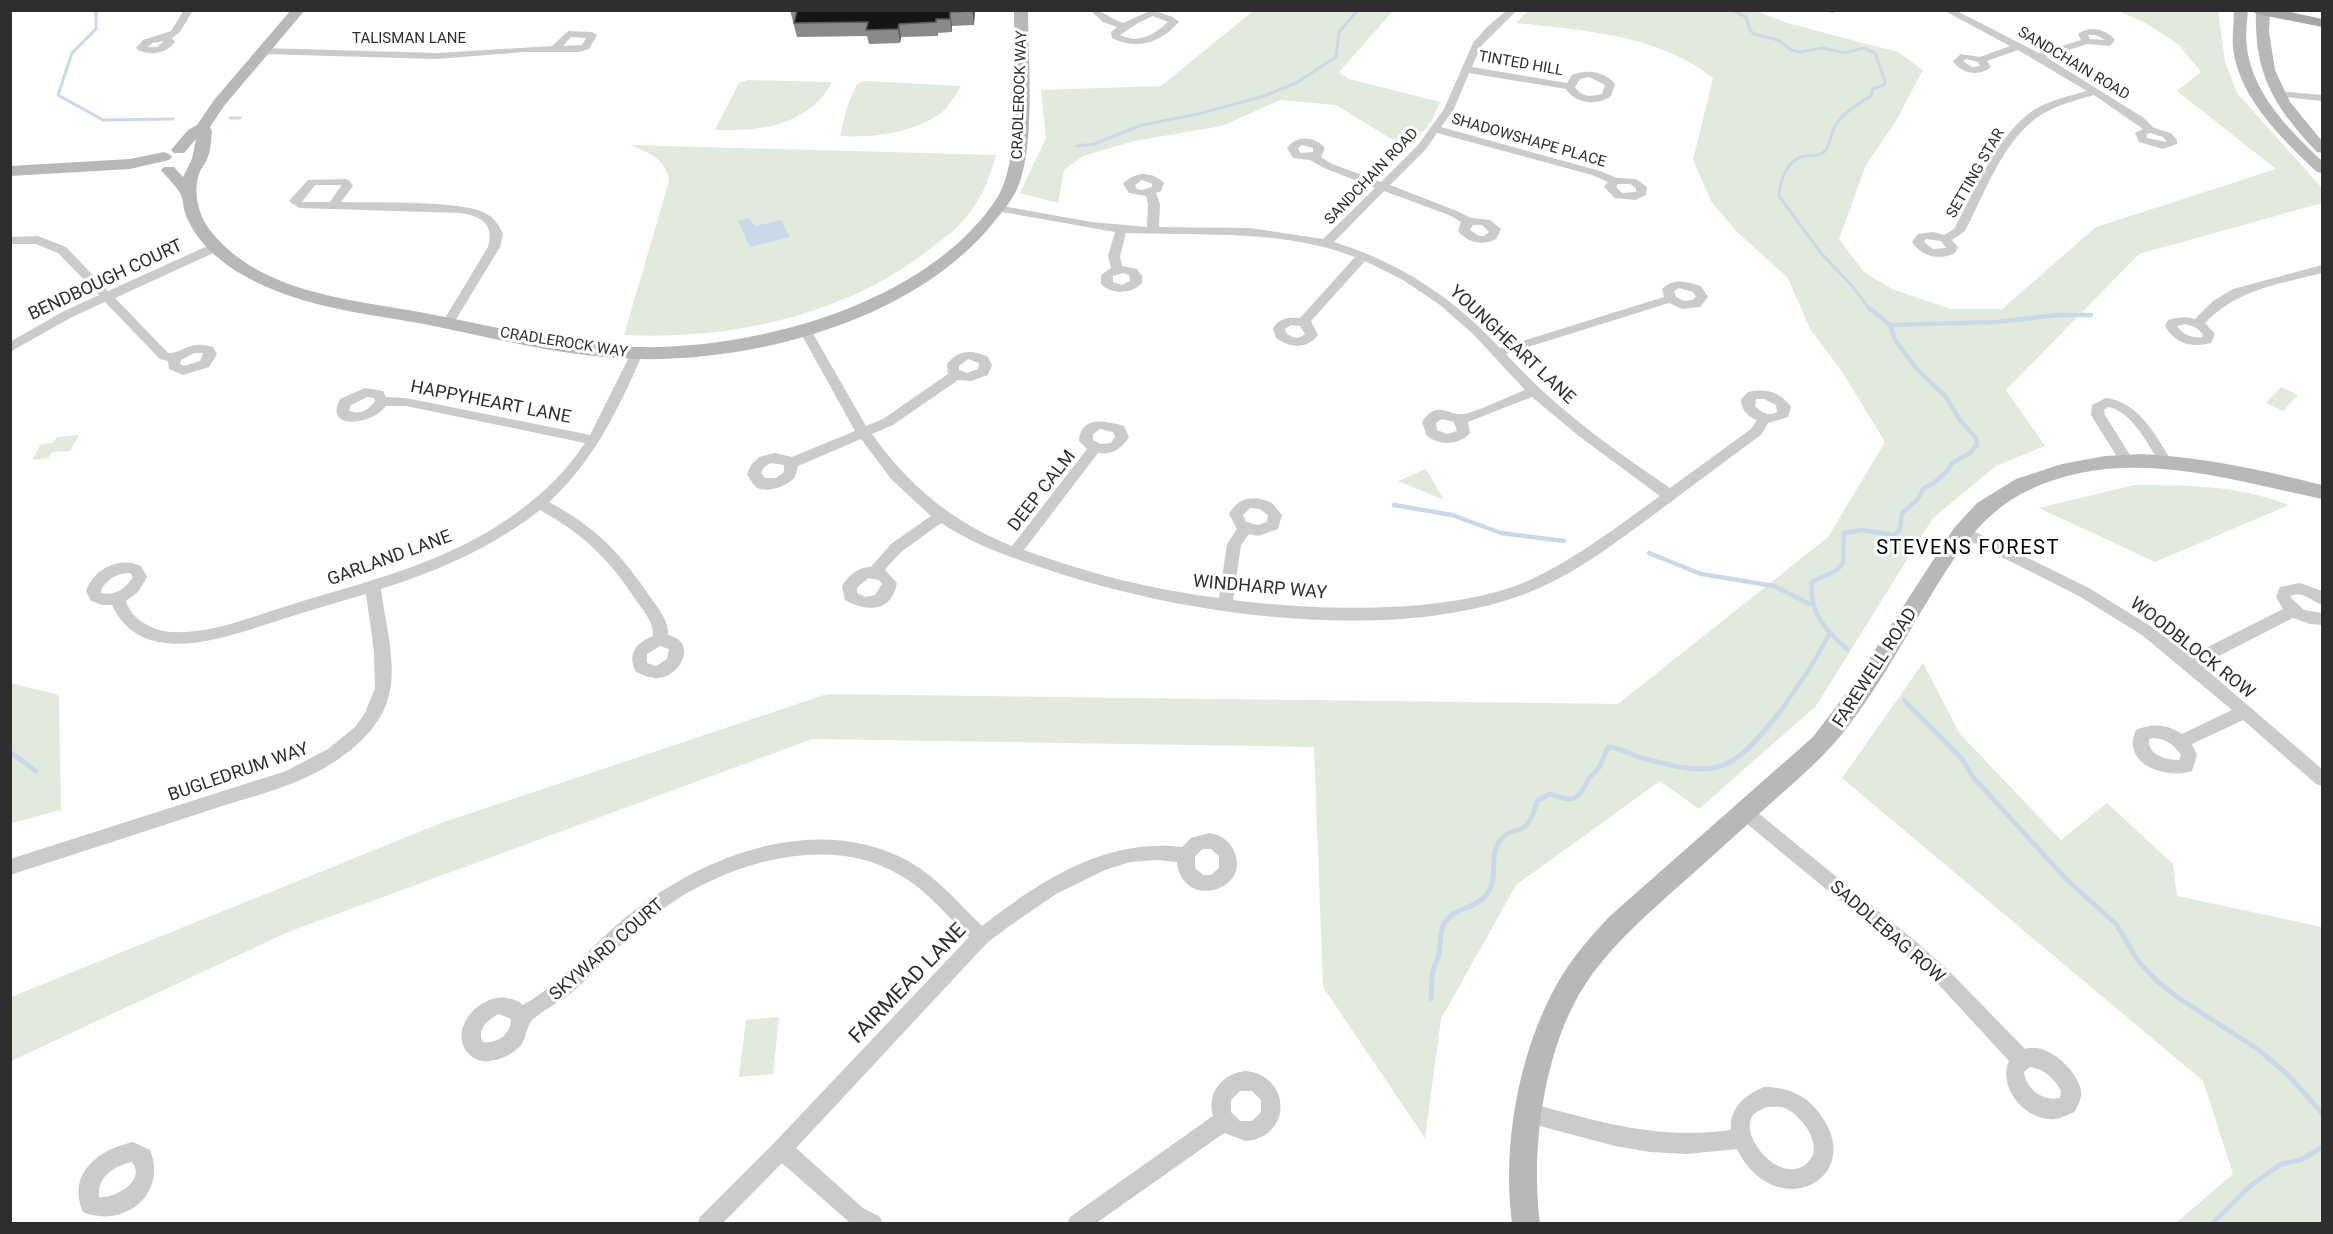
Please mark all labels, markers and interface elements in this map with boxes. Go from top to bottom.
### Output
street label: SANDCHAIN ROAD [2015,23,2133,103]
street label: TALISMAN LANE [352,29,466,47]
street label: CRADLEROCK WAY [1008,30,1030,160]
street label: TINTED HILL [1477,47,1565,79]
street label: SHADOWSHAPE PLACE [1450,109,1609,171]
street label: SANDCHAIN ROAD [1320,124,1422,228]
street label: SETTING STAR [1942,125,2008,221]
street label: BENDBOUGH COURT [25,234,186,324]
street label: YOUNGHEART LANE [1446,280,1580,408]
street label: CRADLEROCK WAY [499,323,629,361]
street label: HAPPYHEART LANE [409,375,573,427]
street label: DEEP CALM [1003,445,1079,535]
street label: GARLAND LANE [324,525,454,589]
district label: STEVENS FOREST [1876,535,2060,559]
street label: WINDHARP WAY [1192,570,1328,602]
street label: WOODBLOCK ROW [2127,592,2259,702]
street label: FAREWELL ROAD [1827,603,1921,731]
street label: BUGLEDRUM WAY [165,737,311,805]
street label: SADDLEBAG ROW [1826,876,1950,987]
street label: SKYWARD COURT [545,893,668,1004]
street label: FAIRMEAD LANE [844,918,970,1048]

